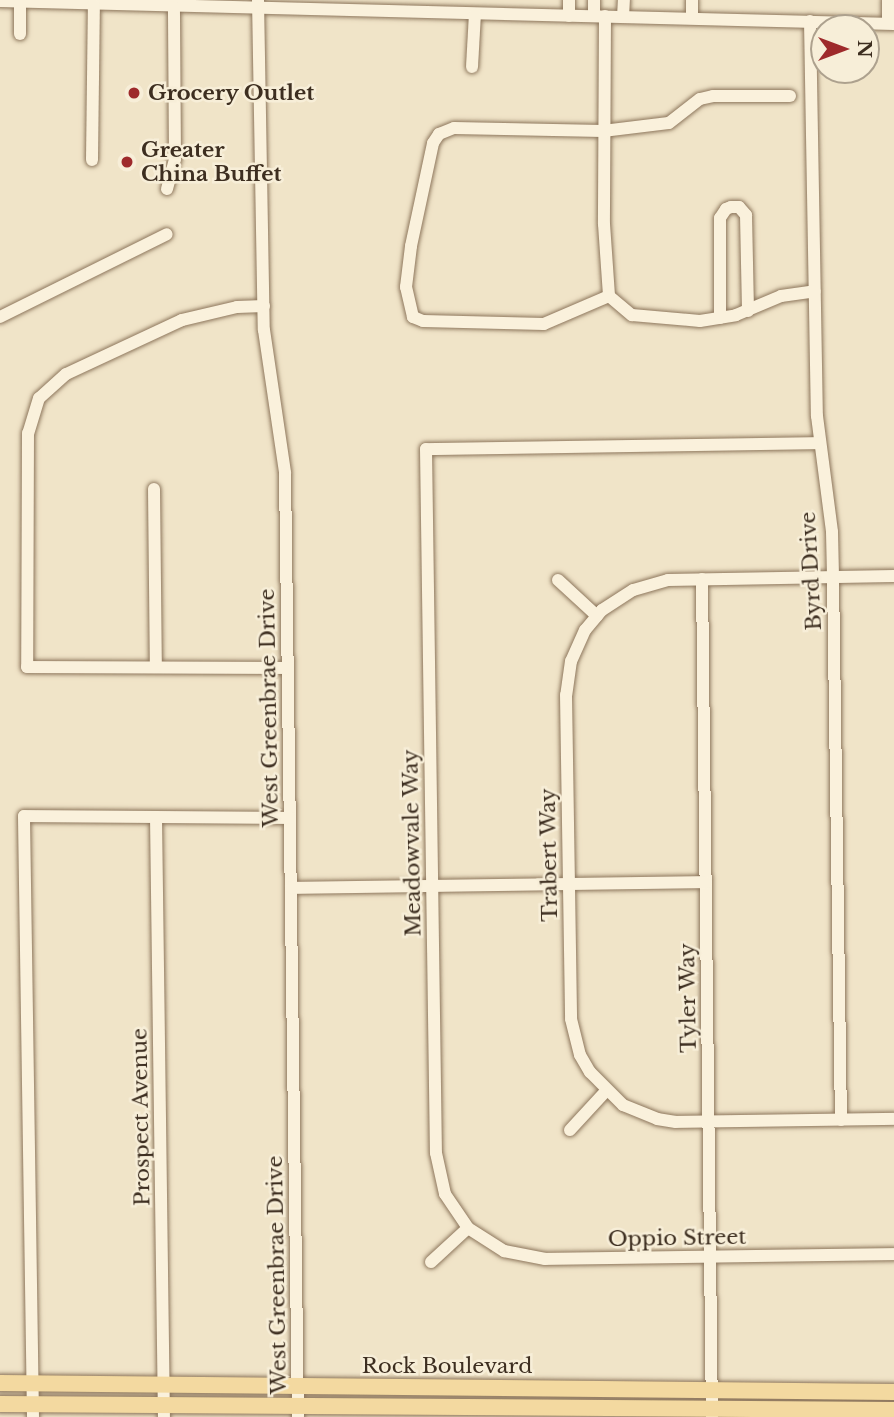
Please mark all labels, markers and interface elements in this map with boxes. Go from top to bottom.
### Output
north arrow [810,14,880,84]
text: N [853,40,876,58]
place label: Grocery Outlet [148,80,315,106]
marker: Grocery Outlet [126,85,142,101]
place label: Greater China Buffet [141,137,281,187]
marker: Greater China Buffet [119,154,135,170]
street label: Byrd Drive [795,511,827,631]
street label: West Greenbrae Drive [254,588,284,828]
street label: Meadowvale Way [398,749,426,937]
street label: Trabert Way [535,788,563,922]
street label: Tyler Way [674,942,702,1054]
street label: Prospect Avenue [127,1027,155,1207]
street label: West Greenbrae Drive [262,1155,292,1395]
street label: Oppio Street [608,1224,746,1252]
street label: Rock Boulevard [361,1353,533,1379]

